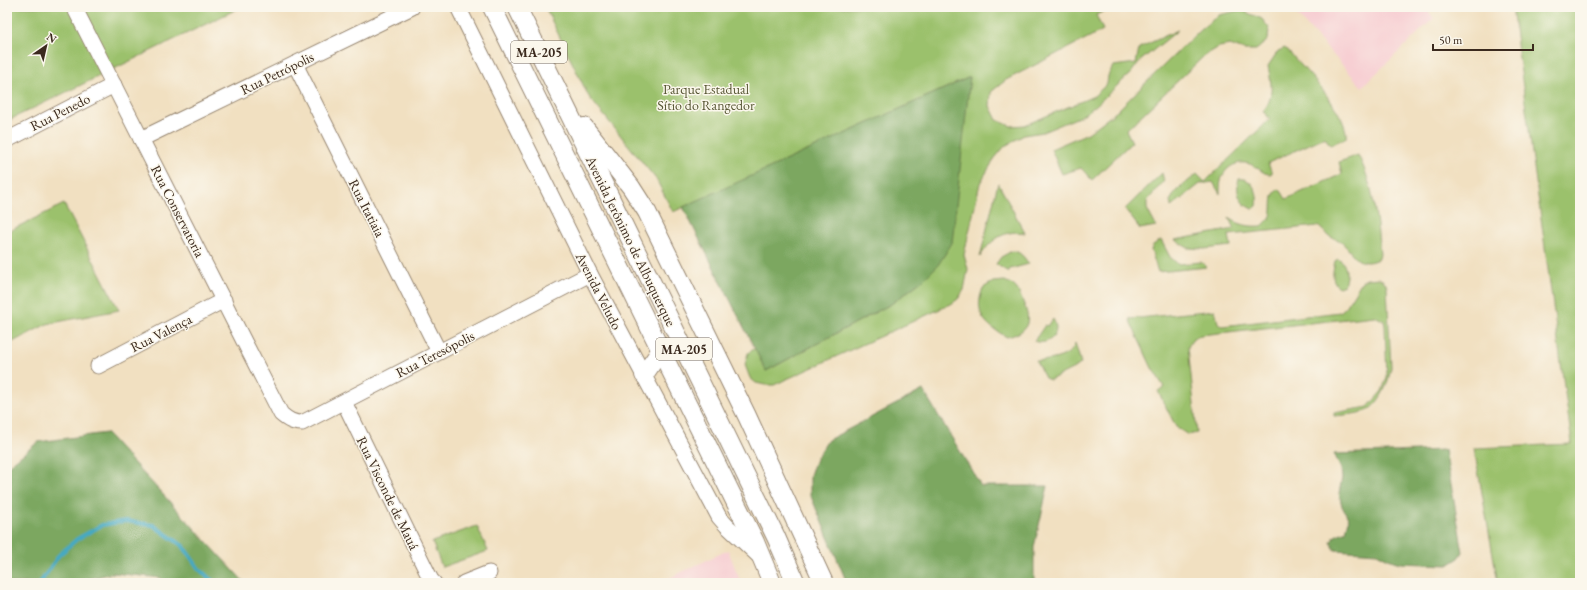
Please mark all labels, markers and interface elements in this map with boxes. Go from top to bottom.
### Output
north arrow [26,26,66,66]
scale bar [1433,26,1533,52]
text: N [44,29,59,46]
text: 50 m [1439,32,1463,48]
road number: MA-205 [511,41,567,63]
street label: Rua Petrópolis [237,47,317,99]
park label: Parque Estadual Sítio do Rangedor [657,80,755,114]
street label: Rua Penedo [27,89,93,135]
street label: Avenida Jerônimo de Albuquerque [581,152,680,330]
street label: Rua Conservatoria [147,162,209,261]
street label: Rua Itatiaia [345,176,389,240]
street label: Avenida Veludo [571,248,626,333]
street label: Rua Valença [127,310,195,356]
street label: Rua Teresópolis [393,326,478,382]
road number: MA-205 [656,338,712,360]
street label: Rua Visconde de Mauá [353,433,423,553]

